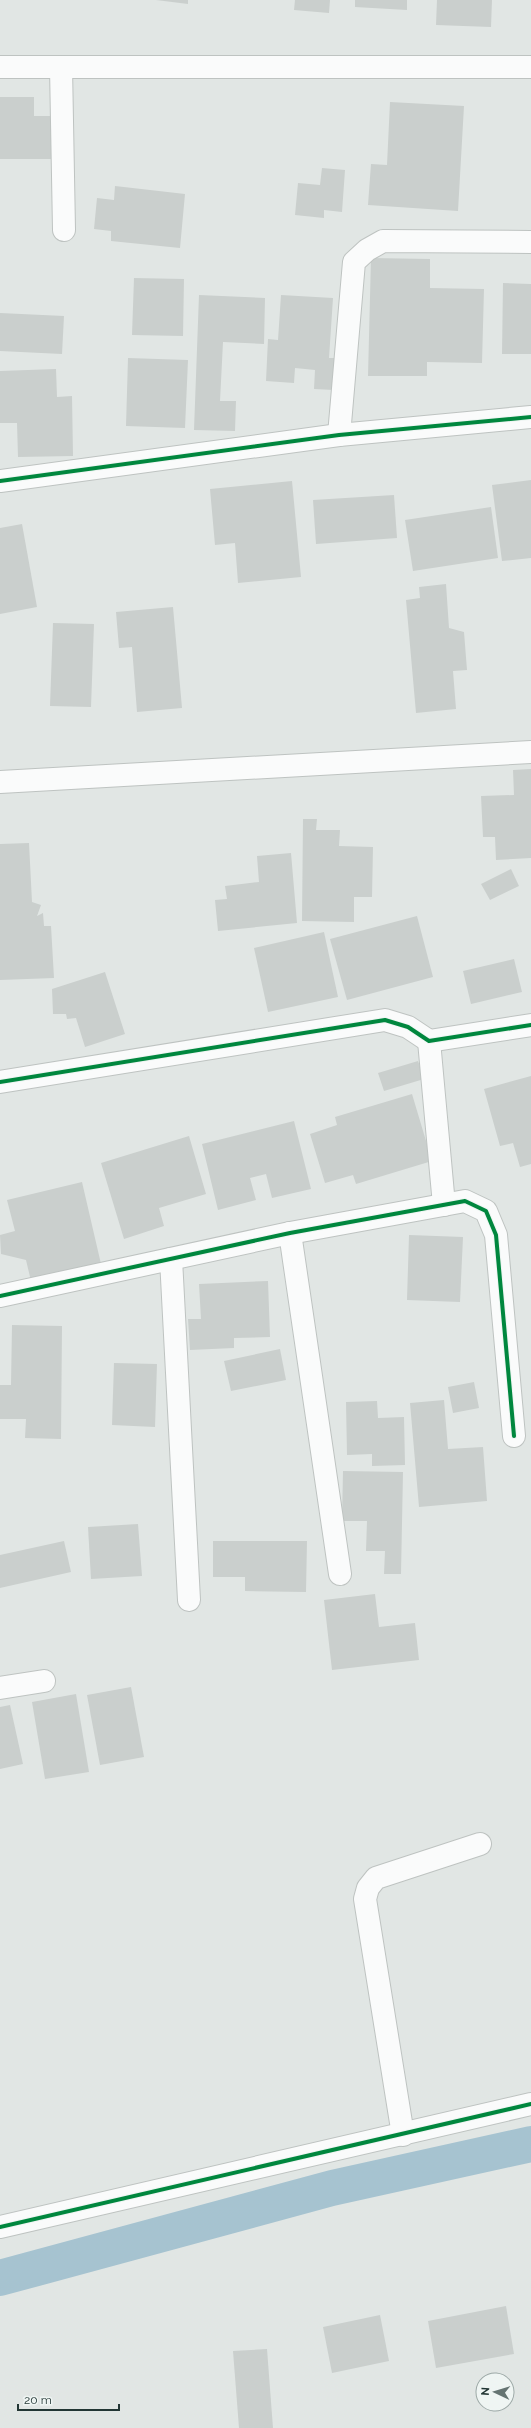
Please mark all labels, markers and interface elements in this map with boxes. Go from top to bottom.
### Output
north arrow [475,2372,515,2412]
scale bar [18,2386,119,2412]
text: N [479,2387,492,2396]
text: 20 m [24,2393,52,2407]

